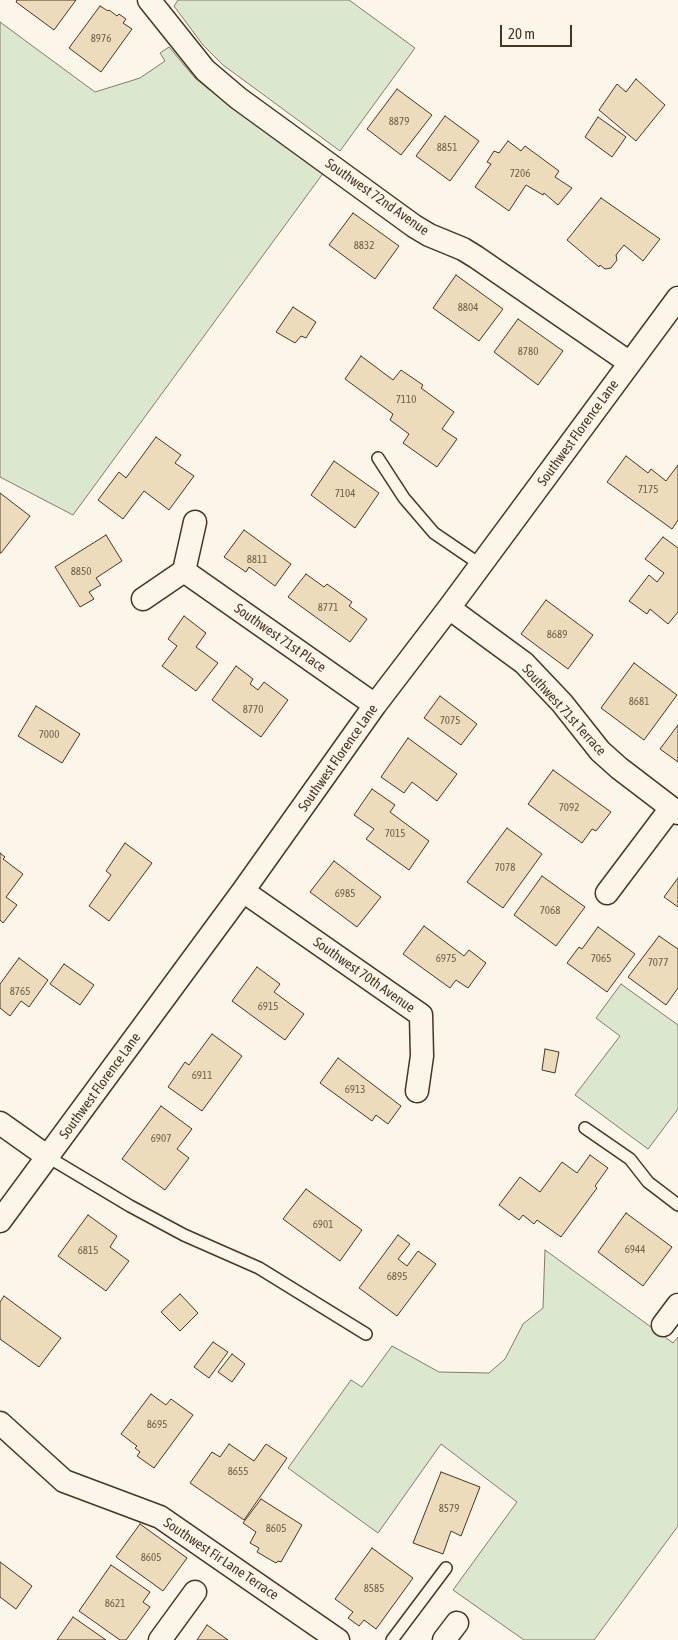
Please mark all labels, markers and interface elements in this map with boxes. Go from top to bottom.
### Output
scale bar [503,15,576,47]
text: 20 m [508,25,535,42]
house number: 8976 [91,32,111,46]
house number: 8879 [389,115,409,129]
house number: 8851 [437,141,457,155]
street label: Southwest 72nd Avenue [322,155,432,239]
house number: 7206 [510,167,530,181]
house number: 8832 [354,239,374,253]
house number: 8804 [458,301,478,315]
house number: 8780 [518,345,538,359]
street label: Southwest Florence Lane [534,377,622,489]
house number: 7110 [396,393,416,407]
house number: 7175 [638,483,658,497]
house number: 7104 [335,487,355,501]
house number: 8811 [247,553,267,567]
house number: 8850 [71,565,91,579]
street label: Southwest 71st Place [231,600,329,676]
house number: 8771 [318,601,338,615]
house number: 8689 [547,628,567,642]
street label: Southwest 71st Terrace [519,661,609,759]
house number: 8681 [629,695,649,709]
street label: Southwest Florence Lane [295,701,381,815]
house number: 8770 [243,703,263,717]
house number: 7075 [440,714,460,728]
house number: 7000 [39,728,59,742]
house number: 7092 [559,801,579,815]
house number: 7015 [385,827,405,841]
house number: 7078 [495,861,515,875]
house number: 6985 [335,887,355,901]
house number: 7068 [540,904,560,918]
street label: Southwest 70th Avenue [310,934,418,1016]
house number: 6975 [436,952,456,966]
house number: 7065 [591,952,611,966]
house number: 7077 [648,956,668,970]
house number: 8765 [10,985,30,999]
house number: 6915 [258,1000,278,1014]
street label: Southwest Florence Lane [56,1030,144,1142]
house number: 6911 [192,1069,212,1083]
house number: 6913 [345,1083,365,1097]
house number: 6907 [151,1132,171,1146]
house number: 6901 [313,1218,333,1232]
house number: 6944 [625,1243,645,1257]
house number: 6815 [78,1244,98,1258]
house number: 6895 [387,1270,407,1284]
house number: 8695 [147,1418,167,1432]
house number: 8655 [228,1465,248,1479]
house number: 8579 [439,1502,459,1516]
street label: Southwest Fir Lane Terrace [160,1514,282,1604]
house number: 8605 [266,1522,286,1536]
house number: 8605 [141,1551,161,1565]
house number: 8585 [364,1582,384,1596]
house number: 8621 [105,1597,125,1611]

